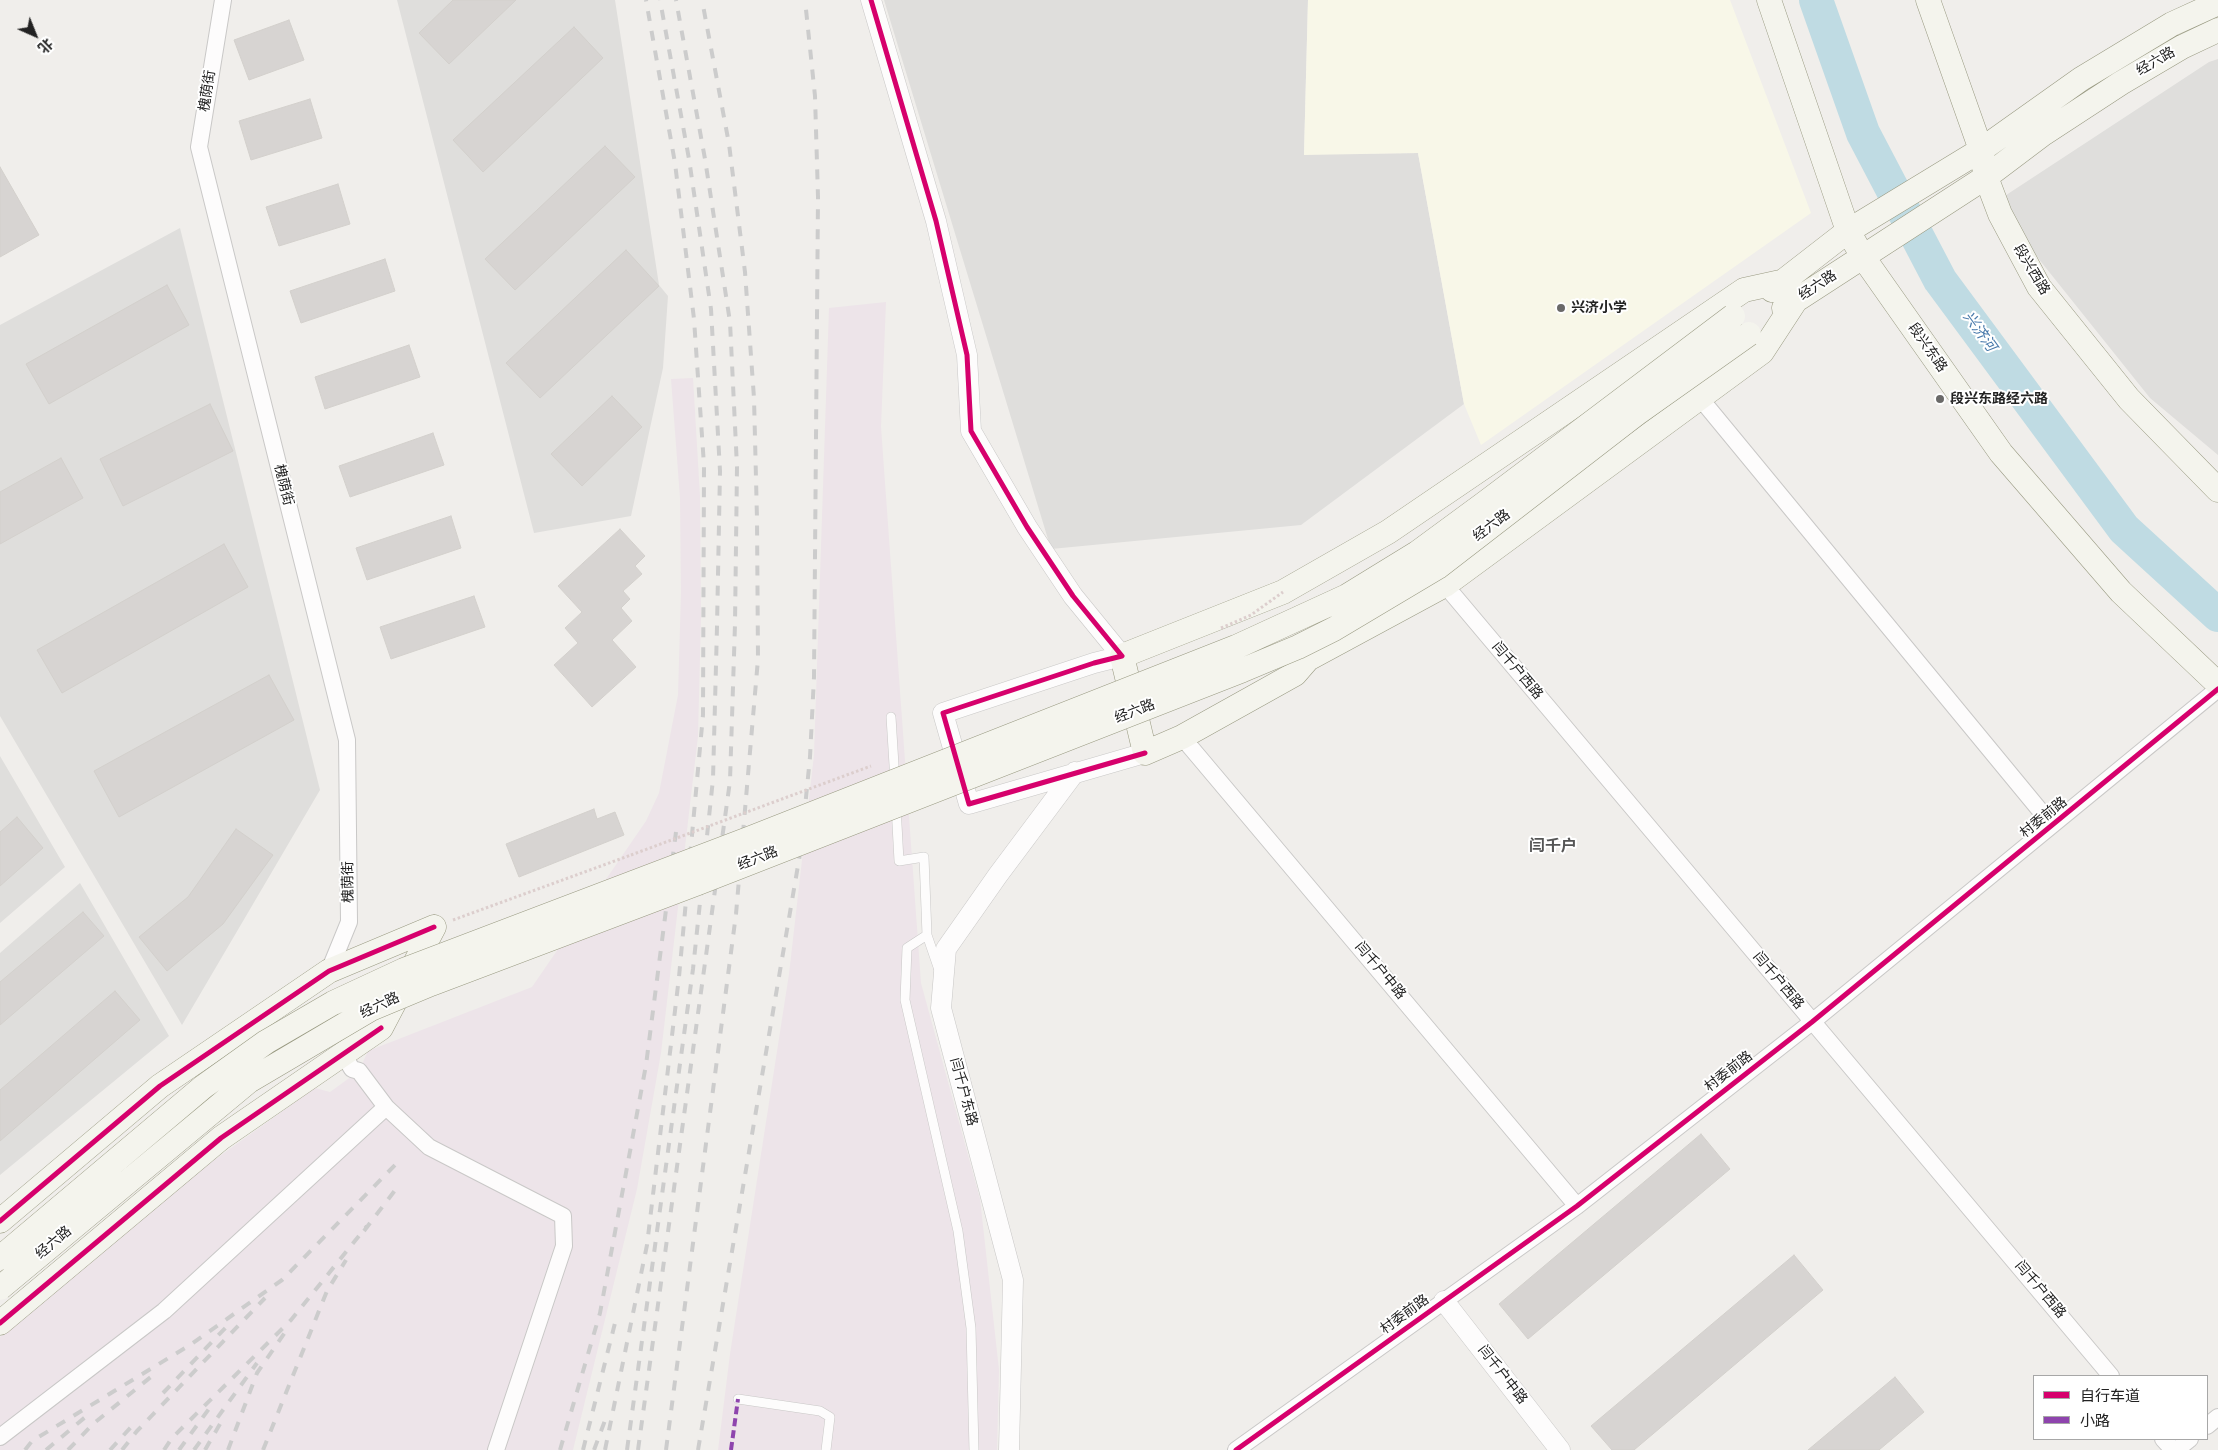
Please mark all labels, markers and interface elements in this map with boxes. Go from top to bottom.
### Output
north arrow [10,10,60,60]
text: 北 [35,35,56,56]
street label: 经六路 [2134,44,2178,80]
street label: 槐荫街 [196,69,220,113]
street label: 段兴西路 [2009,242,2053,298]
street label: 经六路 [1796,268,1840,304]
place label: 兴济小学 [1571,300,1627,316]
marker: 兴济小学 [1555,302,1567,314]
water label: 兴济河 [1958,309,2000,355]
street label: 段兴东路 [1904,320,1950,376]
place label: 段兴东路经六路 [1950,391,2048,407]
marker: 段兴东路经六路 [1934,393,1946,405]
street label: 槐荫街 [270,463,296,507]
street label: 经六路 [1470,507,1514,545]
street label: 闫千户西路 [1488,639,1546,703]
street label: 经六路 [1112,697,1158,727]
street label: 村委前路 [2017,794,2071,842]
district label: 闫千户 [1529,837,1577,857]
street label: 经六路 [735,844,781,874]
street label: 槐荫街 [340,861,358,903]
street label: 闫千户中路 [1351,939,1409,1003]
street label: 闫千户西路 [1749,949,1807,1013]
street label: 经六路 [357,990,403,1022]
street label: 村委前路 [1702,1048,1756,1096]
street label: 闫千户东路 [946,1056,980,1128]
street label: 经六路 [33,1223,75,1263]
street label: 闫千户西路 [2011,1258,2069,1322]
street label: 村委前路 [1377,1292,1433,1338]
street label: 闫千户中路 [1474,1342,1530,1408]
legend [2033,1375,2208,1440]
text: 自行车道 [2080,1387,2140,1405]
text: 小路 [2080,1412,2110,1430]

